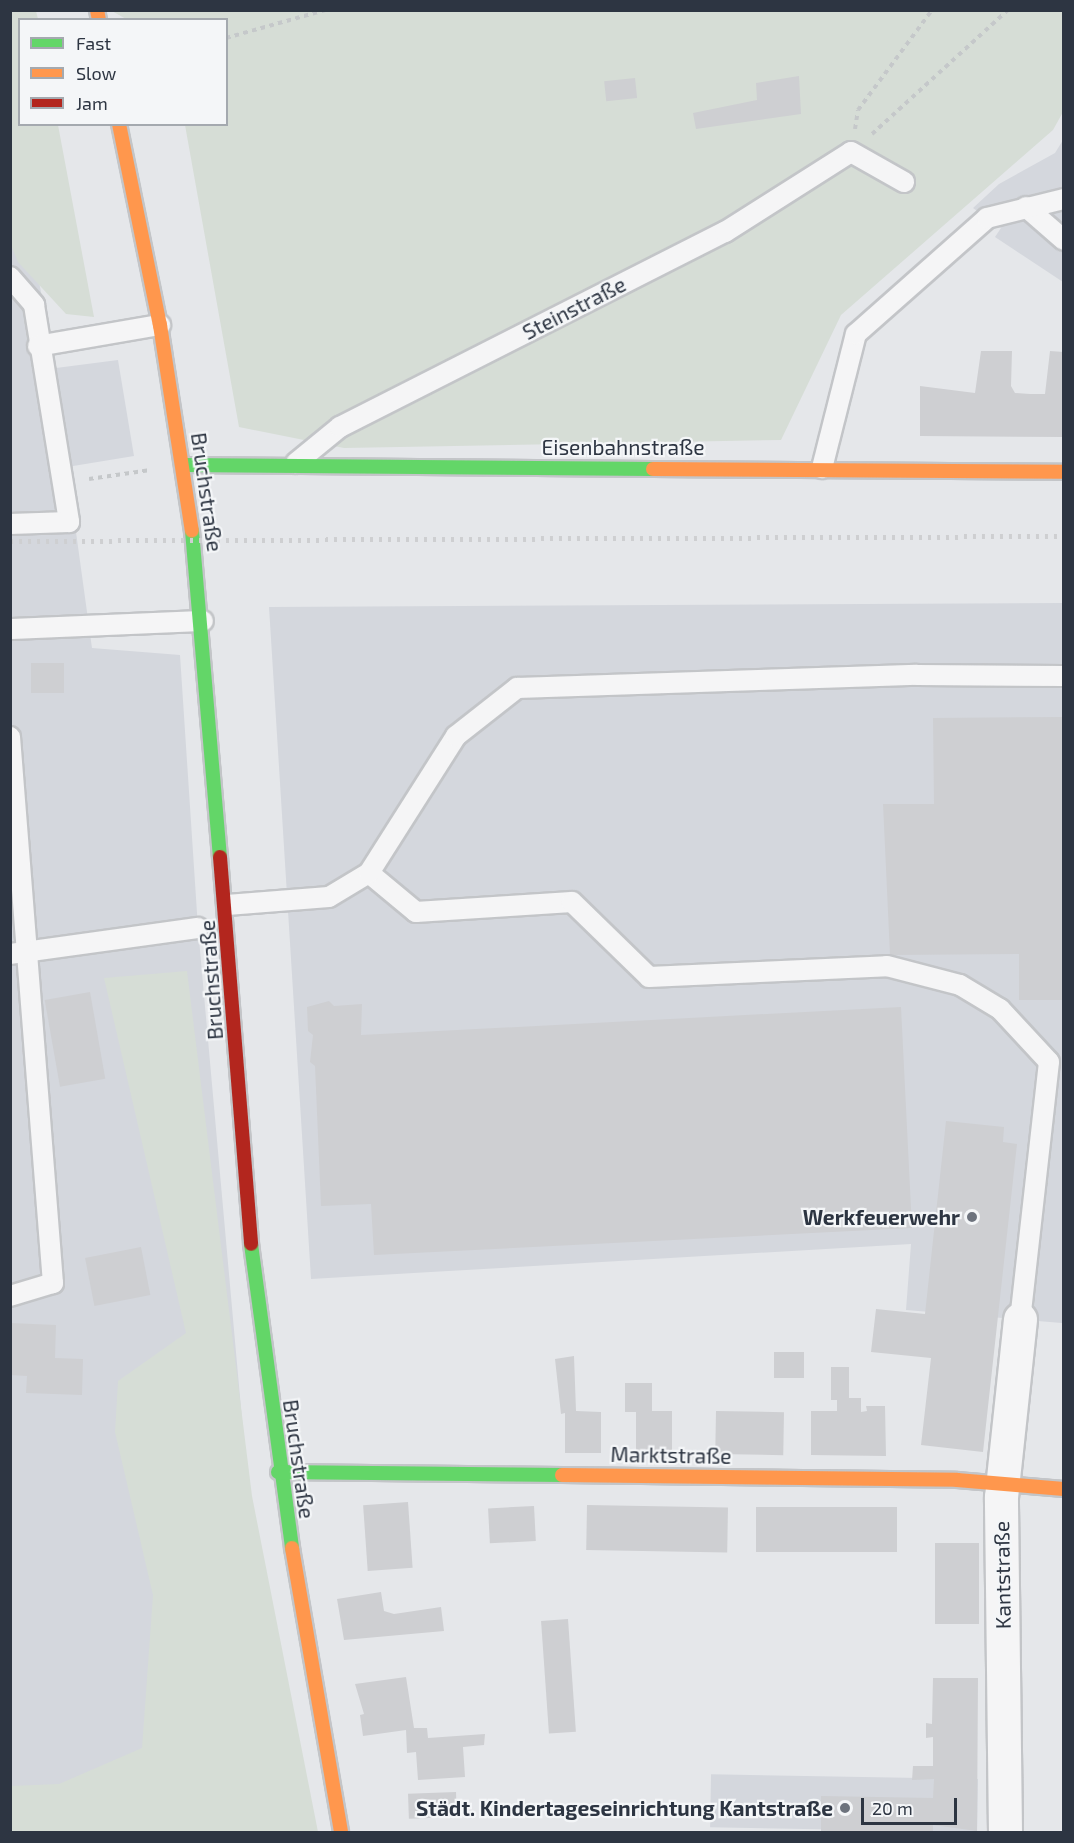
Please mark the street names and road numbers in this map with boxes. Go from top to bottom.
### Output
street label: Steinstraße [518,271,630,345]
street label: Bruchstraße [186,431,228,553]
street label: Eisenbahnstraße [541,434,705,460]
street label: Bruchstraße [194,919,228,1041]
street label: Bruchstraße [278,1398,320,1520]
street label: Marktstraße [610,1441,732,1469]
street label: Kantstraße [988,1521,1016,1629]

